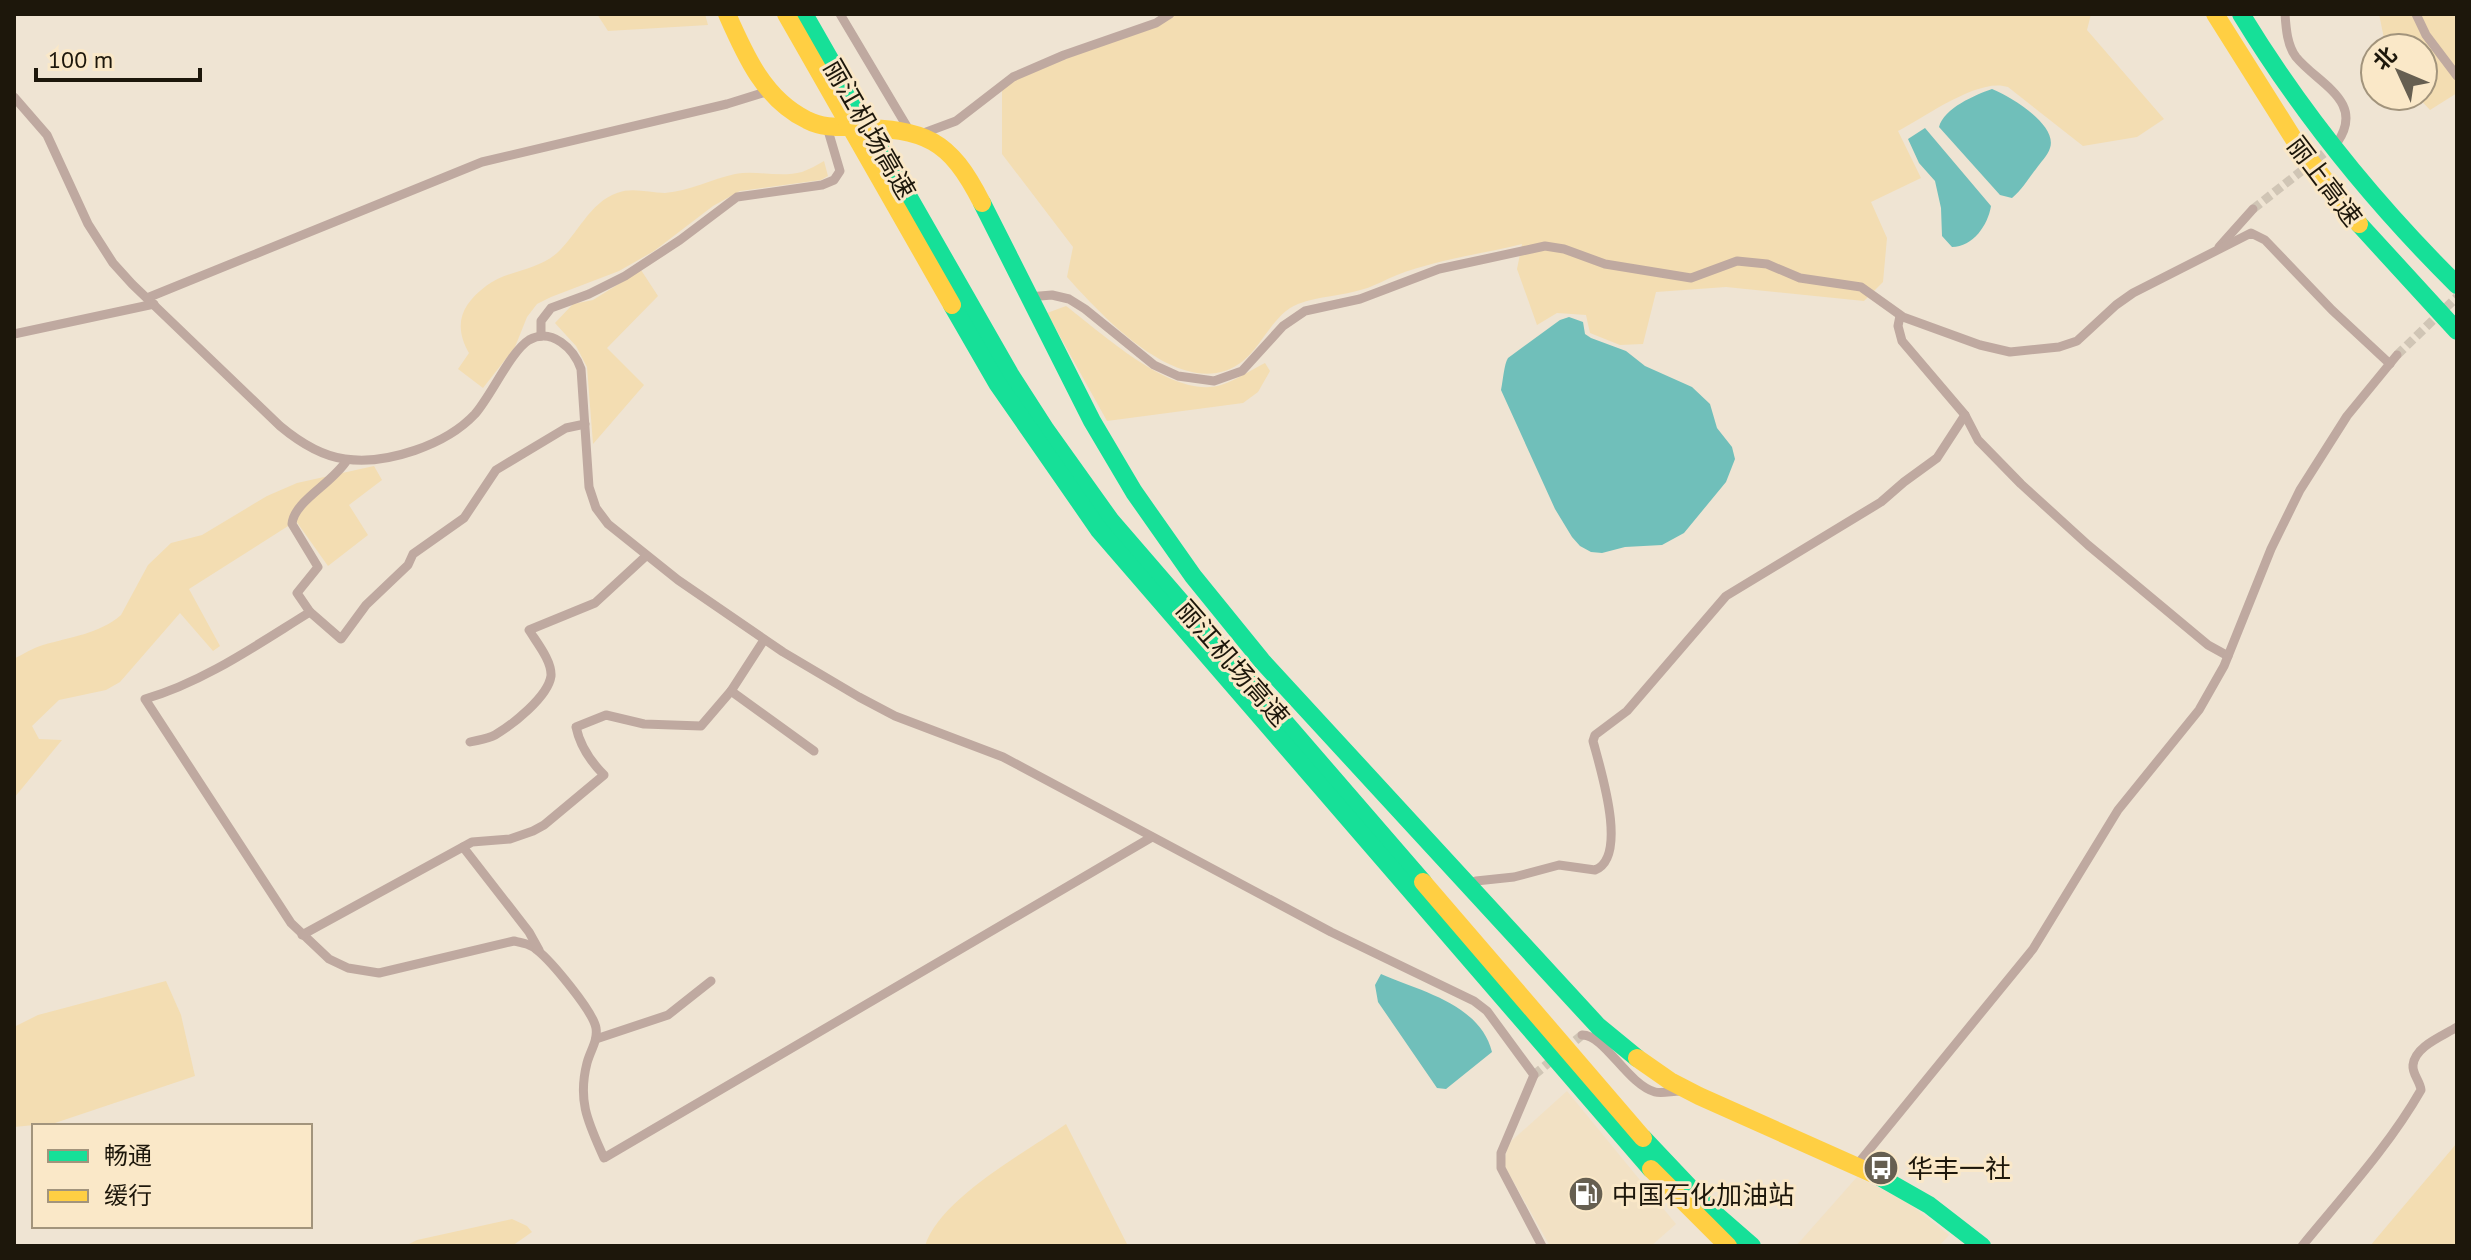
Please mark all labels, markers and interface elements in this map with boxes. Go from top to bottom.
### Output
scale bar [36,32,200,82]
north arrow [2359,32,2439,112]
text: 北 [2367,40,2402,76]
text: 100 m [48,44,113,75]
street label: 丽江机场高速 [817,53,923,205]
street label: 丽上高速 [2281,130,2369,232]
street label: 丽江机场高速 [1169,593,1297,733]
legend [32,1124,312,1228]
text: 畅通 [104,1140,152,1171]
bus stop icon: 华丰一社 [1862,1149,1900,1187]
place label: 华丰一社 [1907,1152,2011,1185]
fuel station icon: 中国石化加油站 [1567,1175,1605,1213]
place label: 中国石化加油站 [1612,1178,1794,1211]
text: 缓行 [104,1180,152,1211]

